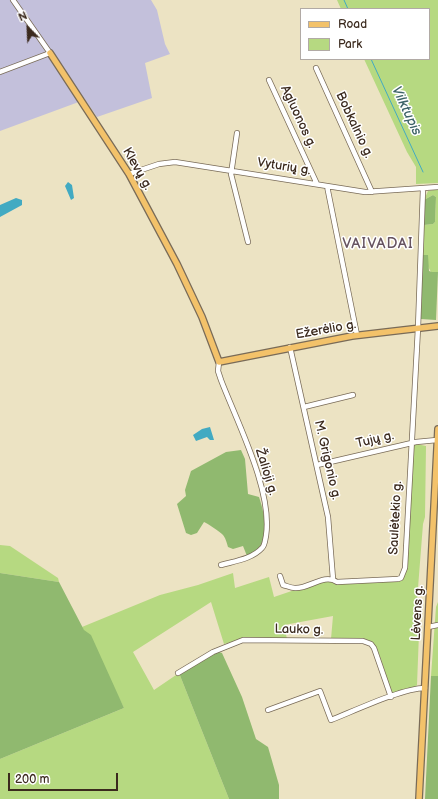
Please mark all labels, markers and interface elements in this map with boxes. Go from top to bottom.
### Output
north arrow [8,8,48,48]
legend [300,8,430,60]
text: N [16,9,29,24]
text: Road [338,17,367,32]
text: Park [338,37,362,52]
street label: Agluonos g. [277,83,319,151]
water label: Vilktupis [387,84,425,138]
street label: Bobkalnio g. [332,89,376,161]
street label: Klevų g. [119,145,155,193]
street label: Vyturių g. [256,155,312,179]
district label: VAIVADAI [342,235,414,253]
street label: Ežerėlio g. [295,317,357,343]
street label: M. Grigonio g. [310,419,344,501]
street label: Tujų g. [355,428,395,452]
street label: Žalioji g. [252,447,280,497]
street label: Saulėtekio g. [386,481,406,555]
street label: Lėvens g. [409,585,427,641]
street label: Lauko g. [274,622,324,638]
scale bar [10,765,120,791]
text: 200 m [15,772,49,787]

